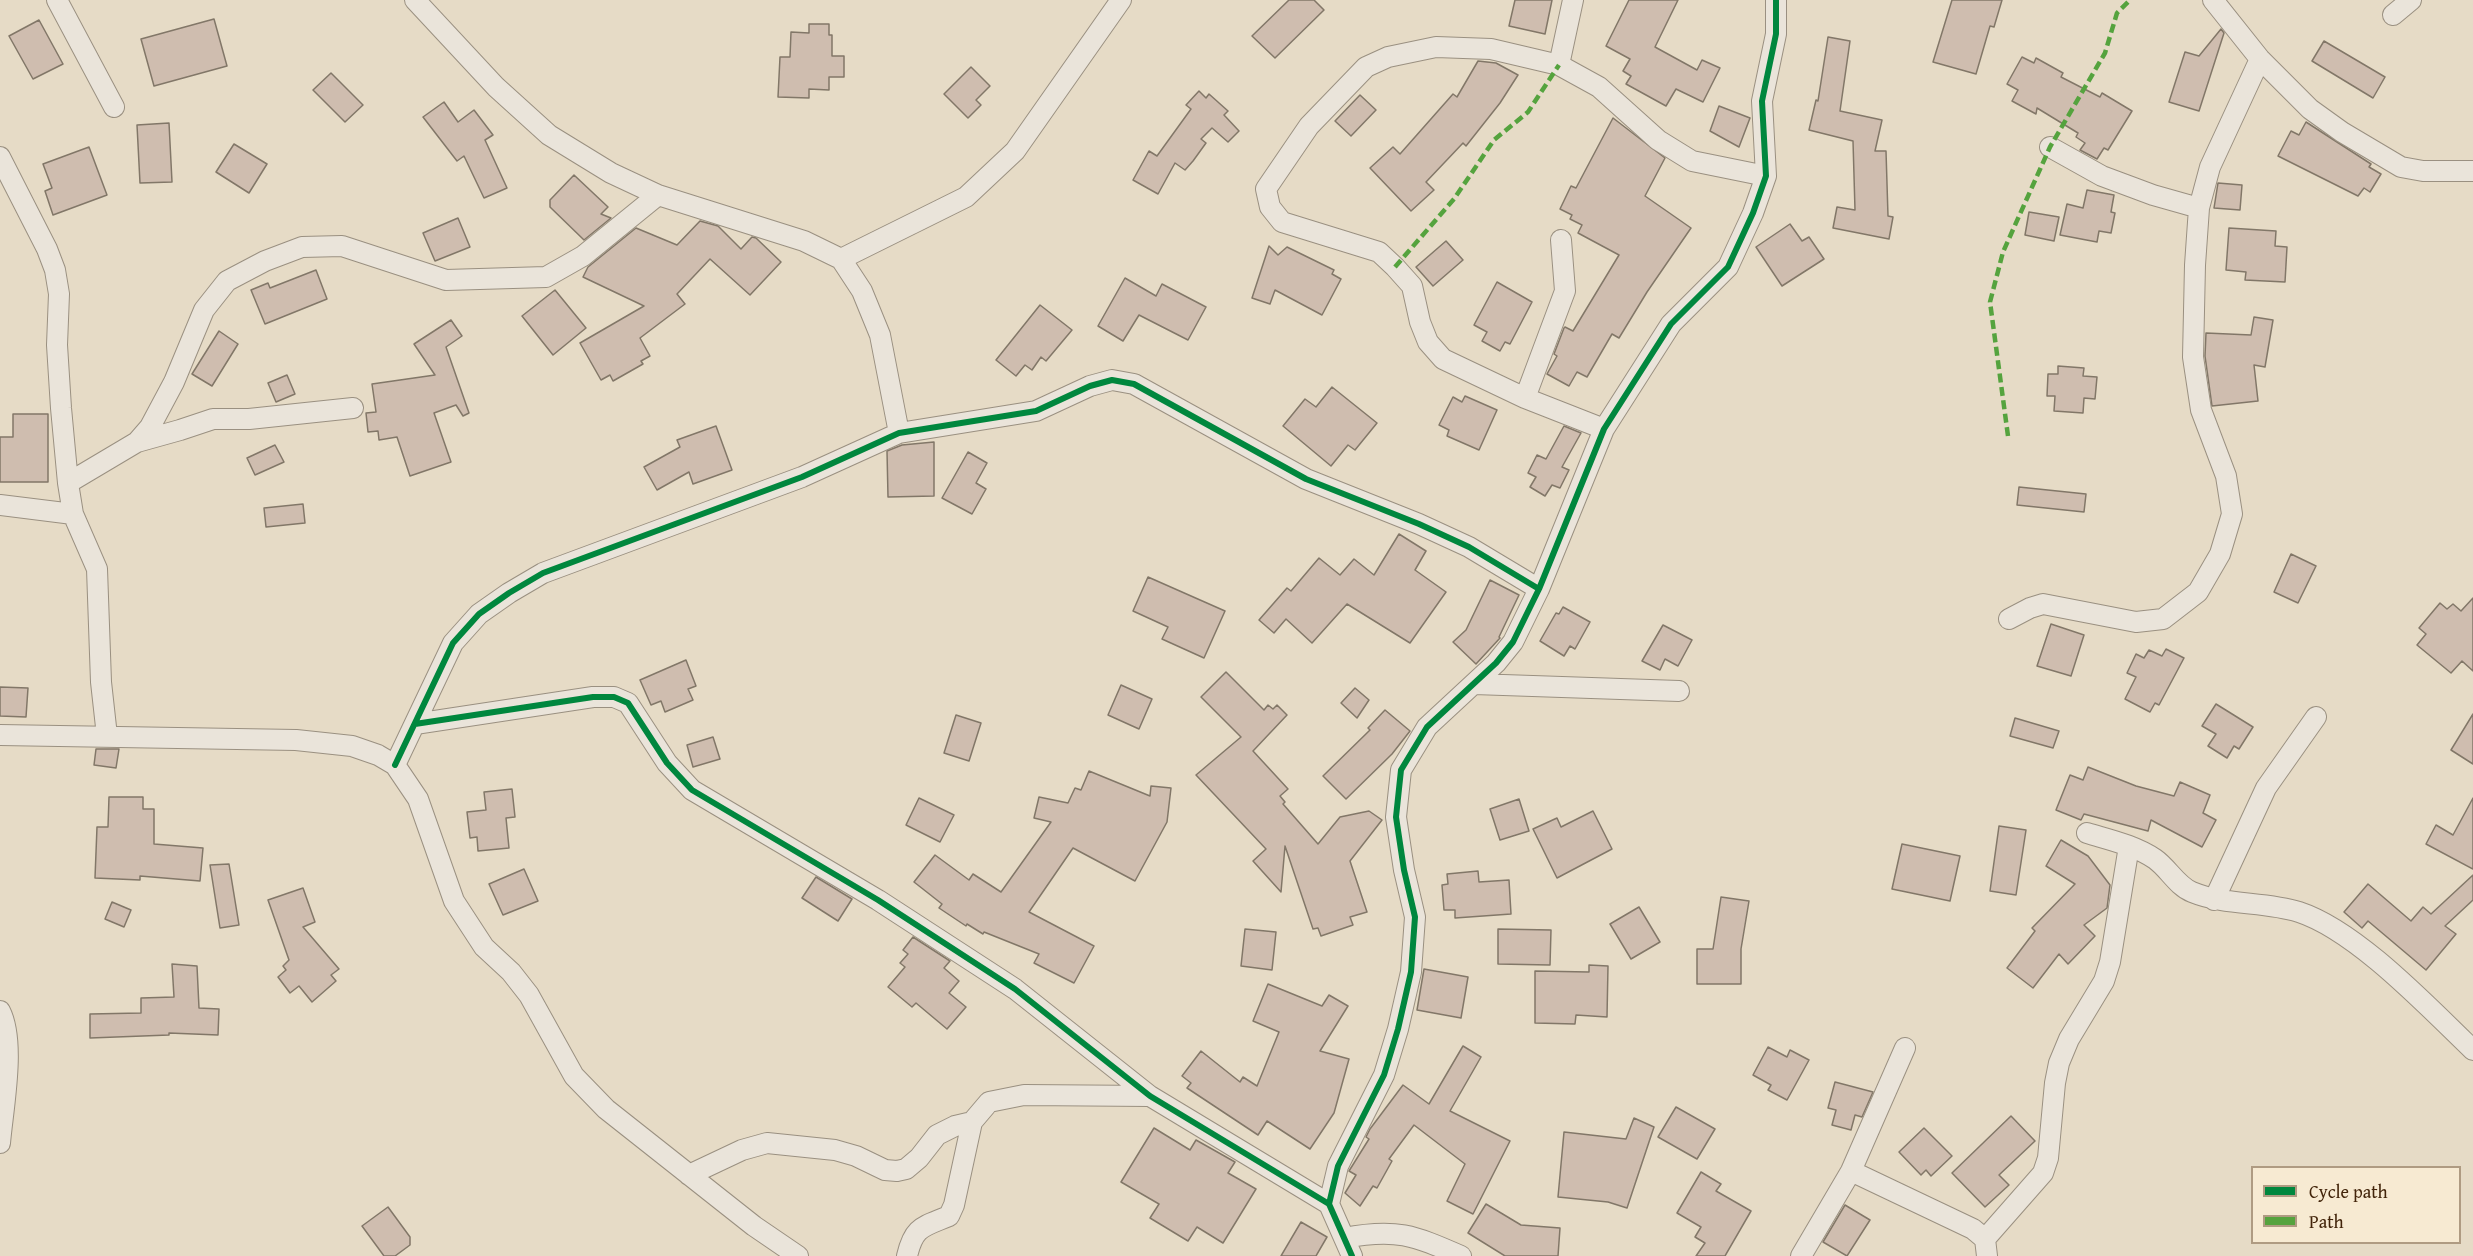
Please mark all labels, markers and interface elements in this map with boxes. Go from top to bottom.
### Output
legend [2251,1166,2461,1244]
text: Cycle path [2309,1178,2388,1205]
text: Path [2309,1208,2344,1235]

